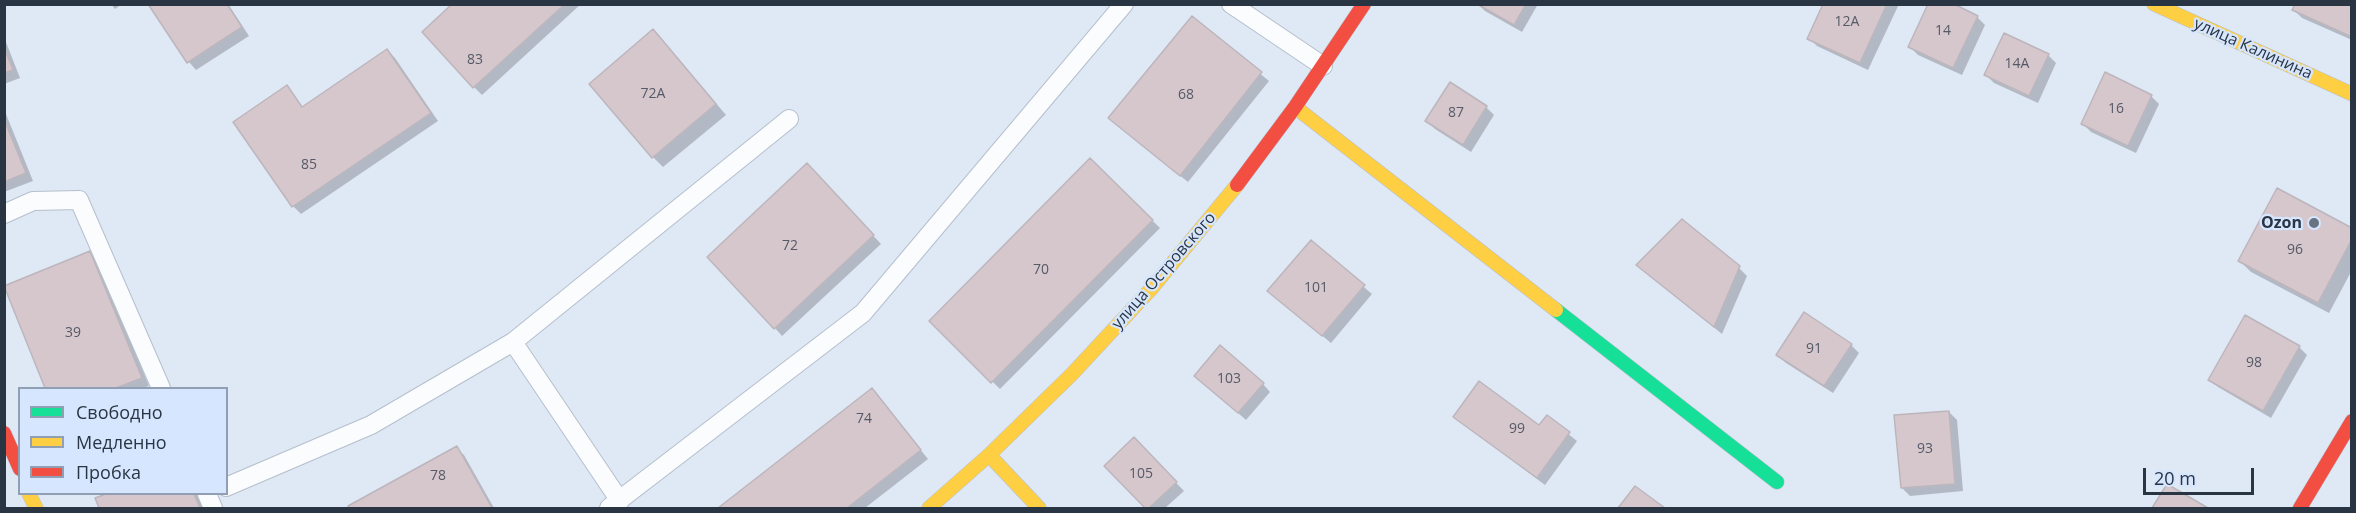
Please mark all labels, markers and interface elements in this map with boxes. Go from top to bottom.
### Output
house number: 12А [1835,14,1859,30]
street label: улица Калинина [2191,14,2315,84]
house number: 14 [1935,23,1951,39]
house number: 83 [467,52,483,68]
house number: 14А [2005,56,2029,72]
house number: 72А [641,86,665,102]
house number: 68 [1178,87,1194,103]
house number: 16 [2108,101,2124,117]
house number: 87 [1448,105,1464,121]
house number: 85 [301,157,317,173]
street label: улица Островского [1108,209,1220,333]
place label: Ozon [2261,213,2302,233]
marker: Ozon [2307,216,2321,230]
house number: 72 [782,238,798,254]
house number: 96 [2287,242,2303,258]
house number: 70 [1033,262,1049,278]
house number: 101 [1304,280,1328,296]
house number: 39 [65,325,81,341]
house number: 91 [1806,341,1822,357]
house number: 98 [2246,355,2262,371]
house number: 103 [1217,371,1241,387]
legend [18,387,228,495]
text: Свободно [76,400,163,424]
house number: 74 [856,411,872,427]
house number: 99 [1509,421,1525,437]
text: Медленно [76,430,167,454]
house number: 93 [1917,441,1933,457]
scale bar [2146,456,2257,494]
text: Пробка [76,460,141,484]
house number: 105 [1129,466,1153,482]
text: 20 m [2154,466,2196,490]
house number: 78 [430,468,446,484]

